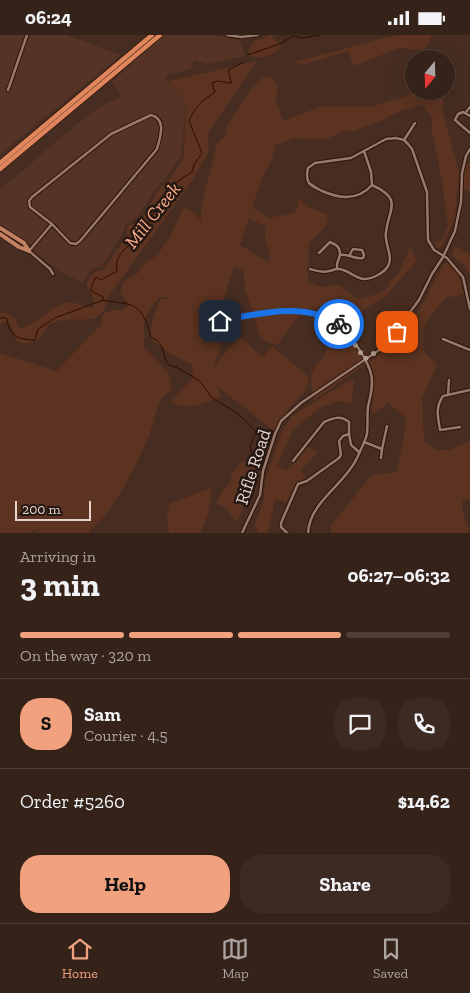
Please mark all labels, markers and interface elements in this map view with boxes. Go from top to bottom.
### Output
text: 06:24 [25,6,72,29]
north arrow [405,50,455,100]
map controls [405,50,455,100]
water label: Mill Creek [119,178,185,253]
courier [314,299,364,349]
pin [199,300,241,342]
icon: home [206,307,234,335]
icon: bike [325,310,353,338]
pin [376,311,418,353]
icon: bag [383,318,411,346]
street label: Rifle Road [231,427,275,507]
scale bar [15,498,91,521]
text: 200 m [22,501,61,518]
text: Arriving in [20,547,96,566]
text: 06:27–06:32 [347,564,450,587]
text: 3 min [20,566,100,604]
text: On the way · 320 m [20,646,151,665]
button: chat [334,698,386,750]
button: phone [398,698,450,750]
text: Sam [84,703,121,726]
text: S [41,712,51,735]
text: Courier · 4.5 [84,726,168,745]
text: Order #5260 [20,790,125,813]
text: $14.62 [398,790,450,813]
button: Help [20,855,230,913]
button: Share [240,855,450,913]
tab: Home [62,935,98,982]
tab: Map [221,935,249,982]
tab: Saved [373,935,408,982]

